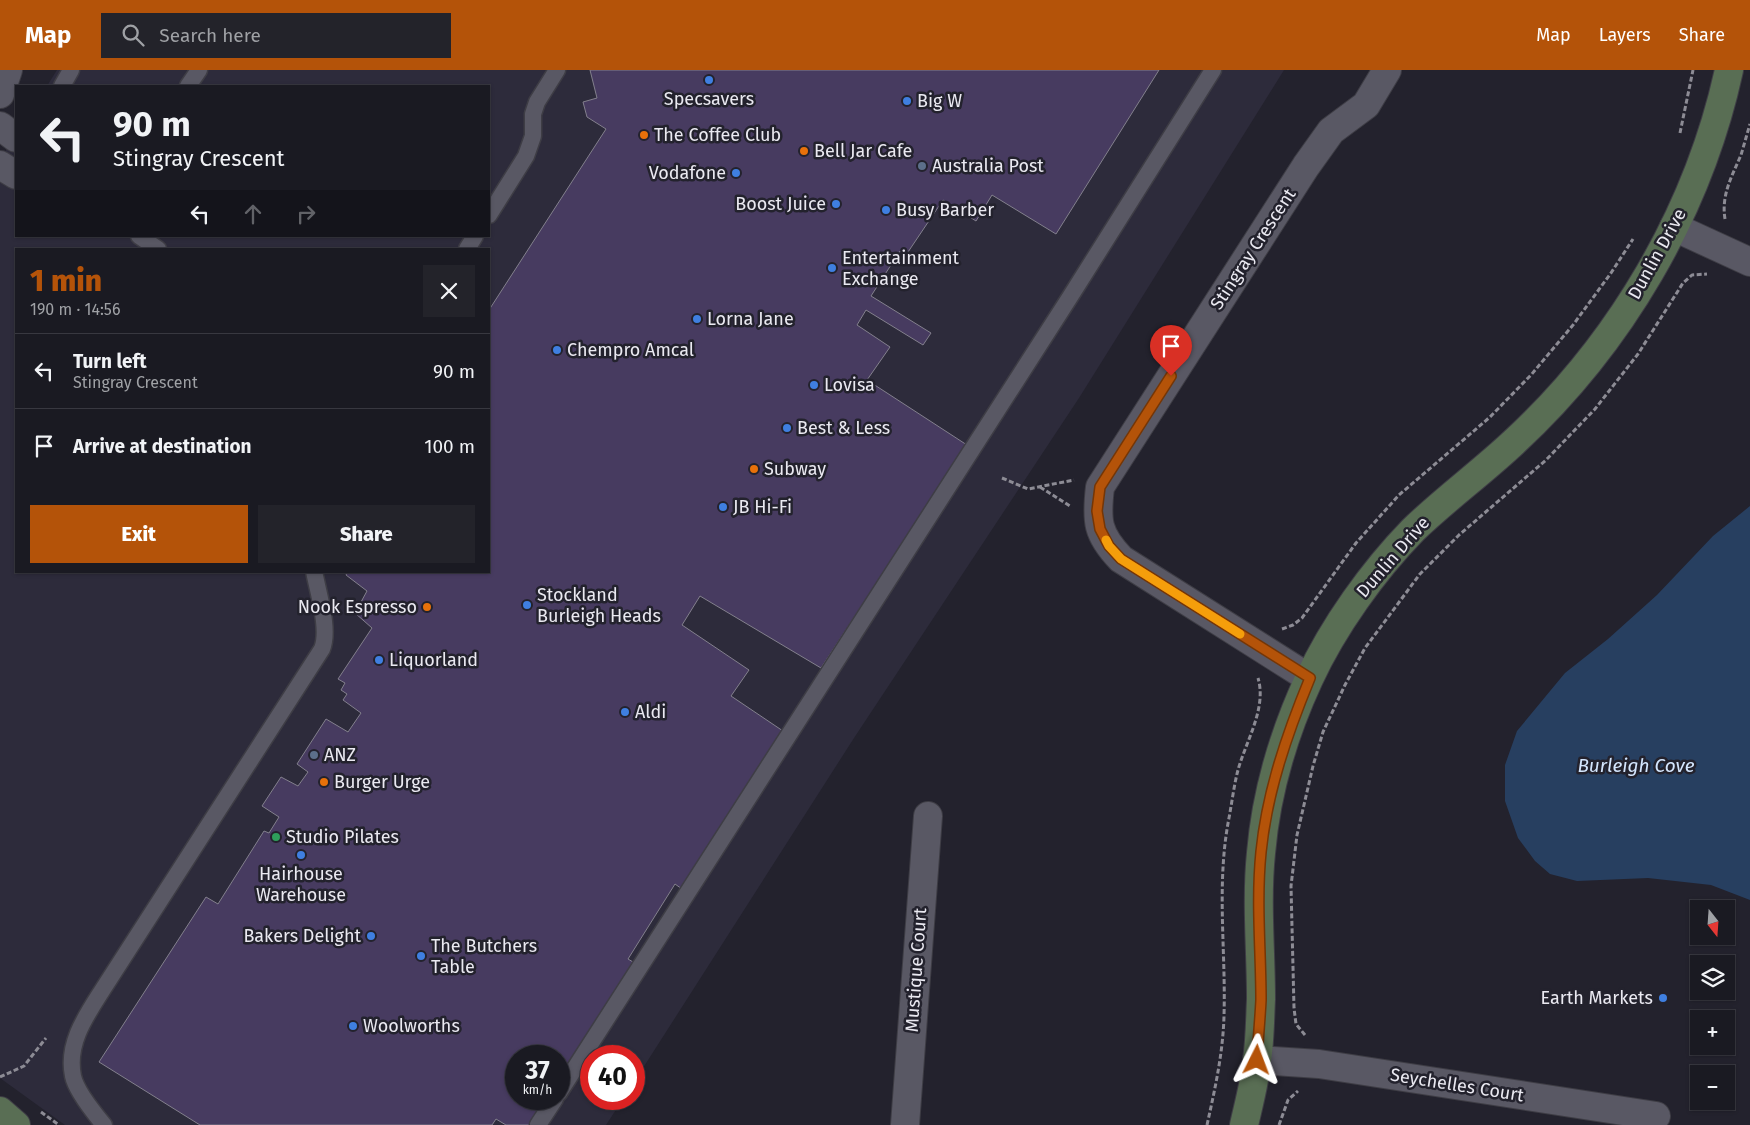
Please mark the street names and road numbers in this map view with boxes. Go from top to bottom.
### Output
street label: Stingray Crescent [1206,184,1301,314]
street label: Dunlin Drive [1623,205,1691,303]
street label: Dunlin Drive [1352,512,1434,602]
street label: Mustique Court [901,907,931,1033]
street label: Seychelles Court [1389,1064,1526,1106]

